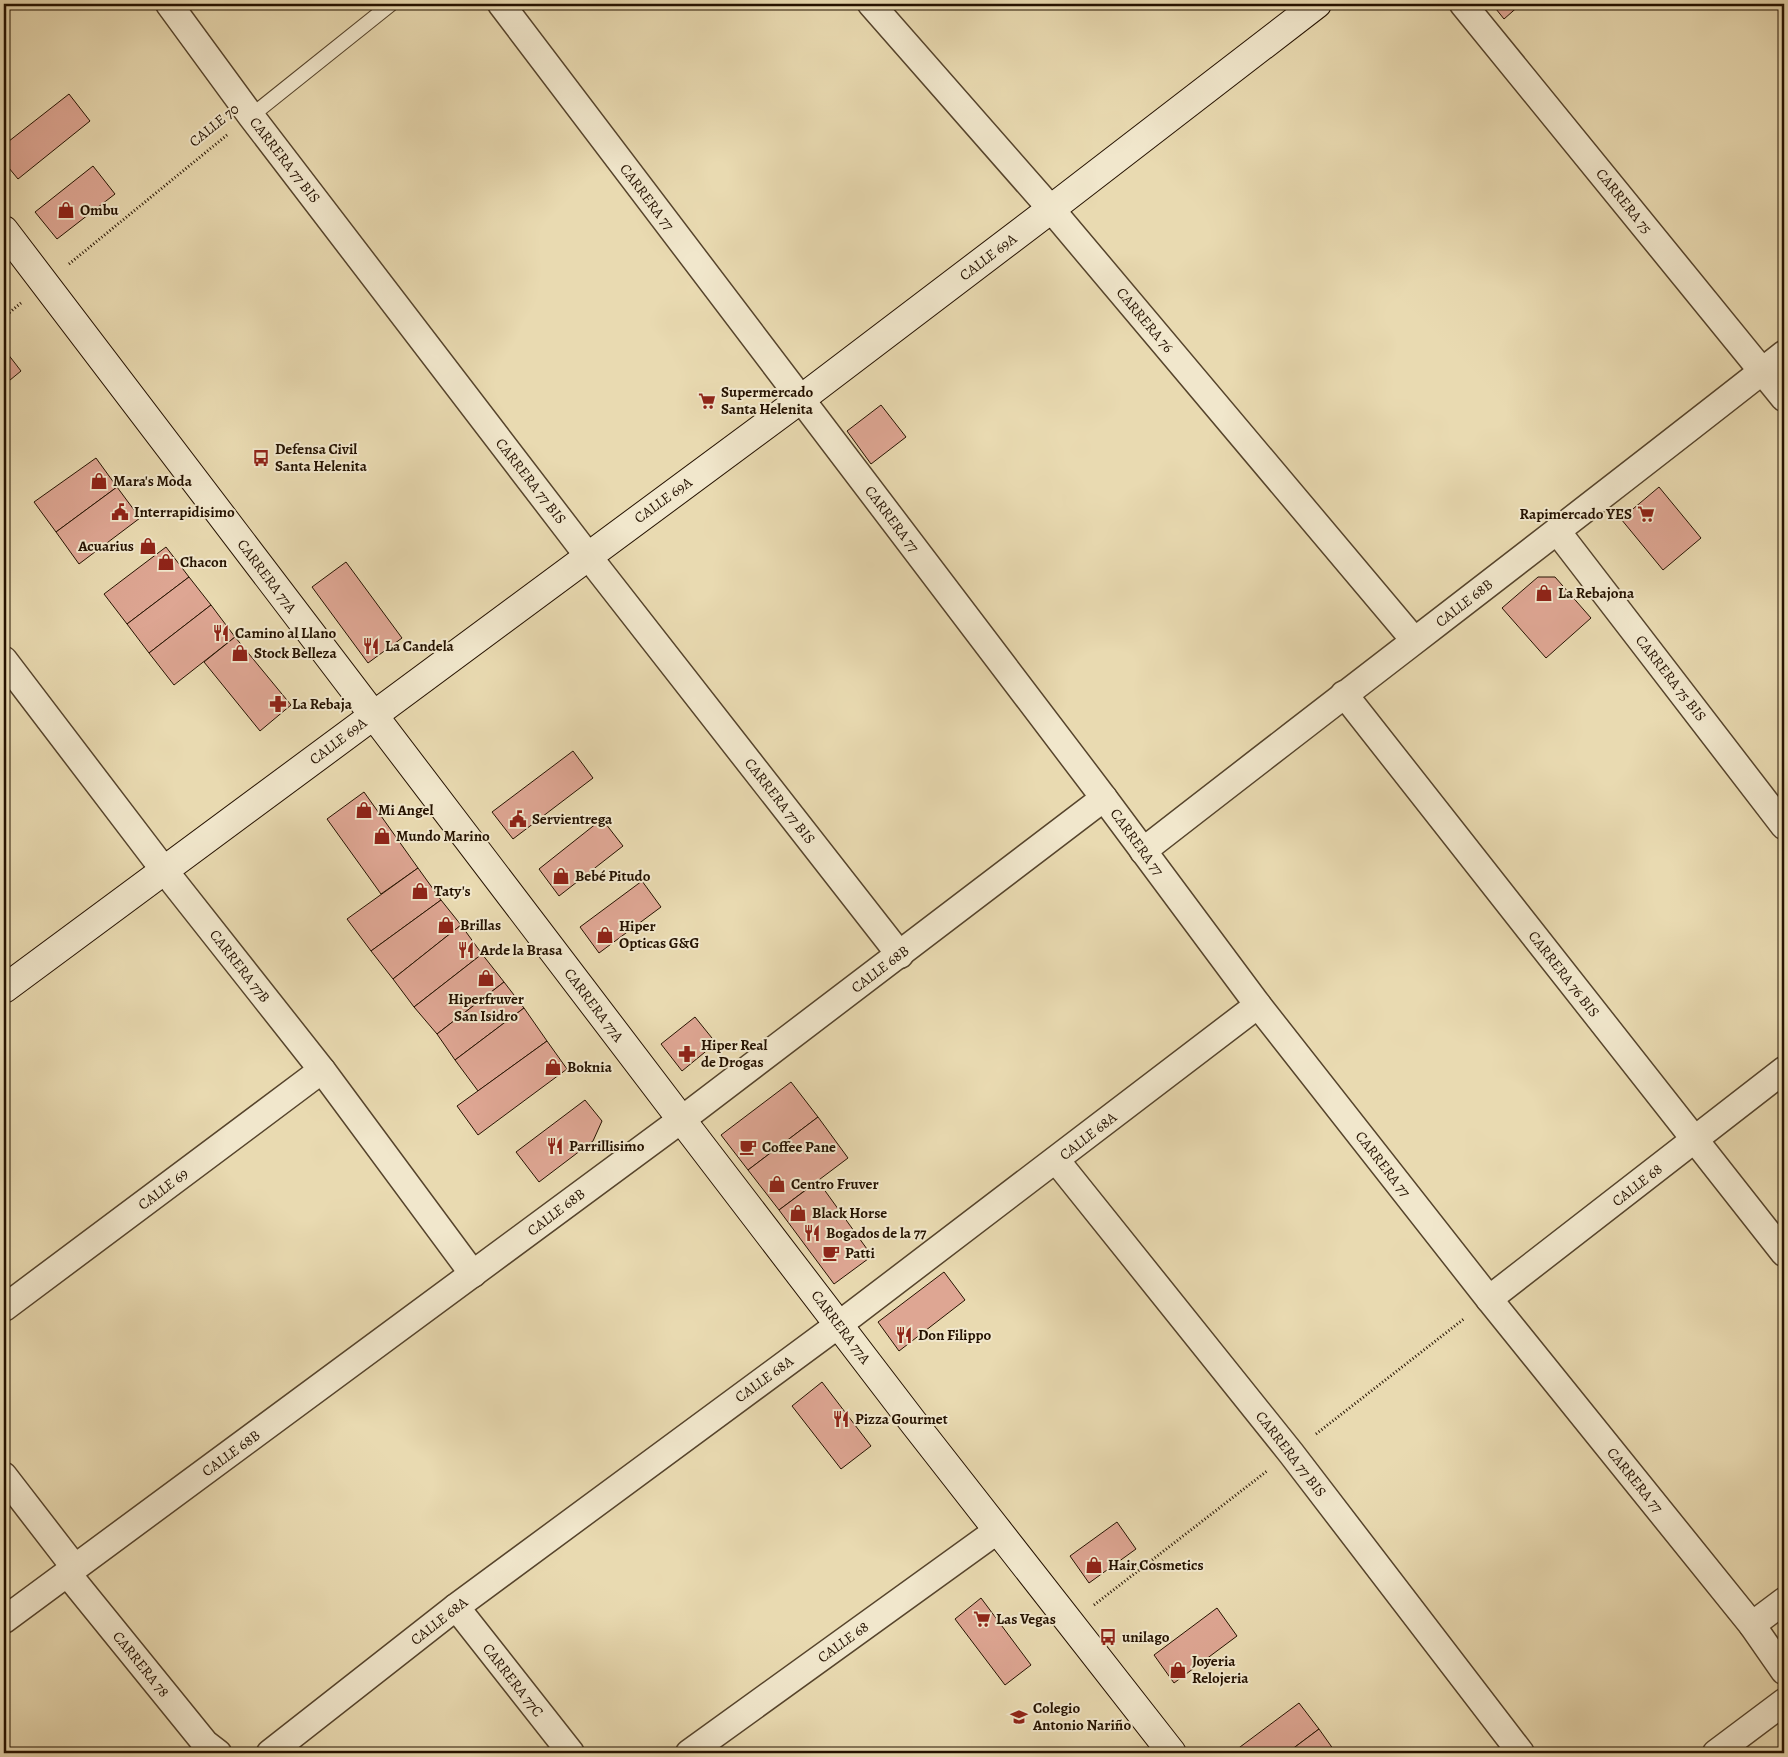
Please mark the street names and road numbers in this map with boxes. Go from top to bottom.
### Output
street label: CALLE 70 [185,99,243,151]
street label: CARRERA 77 BIS [245,113,325,207]
street label: CARRERA 77 [615,159,679,235]
street label: CARRERA 75 [1591,164,1657,238]
street label: CALLE 69A [955,229,1021,285]
street label: CARRERA 76 [1112,283,1178,357]
street label: CARRERA 77 BIS [491,434,571,528]
street label: CALLE 69A [630,472,696,528]
street label: CARRERA 77 [860,481,924,557]
street label: CARRERA 77A [233,535,301,617]
street label: CALLE 68B [1431,574,1497,632]
street label: CARRERA 75 BIS [1631,631,1711,725]
street label: CALLE 69A [305,713,371,769]
street label: CARRERA 77 BIS [740,754,820,848]
street label: CARRERA 77 [1106,804,1169,880]
street label: CARRERA 77B [205,925,275,1007]
street label: CARRERA 76 BIS [1524,927,1604,1021]
street label: CALLE 68B [847,941,913,997]
street label: CARRERA 77A [560,964,628,1046]
street label: CALLE 68A [1055,1107,1121,1165]
street label: CARRERA 77 [1351,1127,1416,1202]
street label: CALLE 68 [1608,1159,1666,1211]
street label: CALLE 69 [134,1163,192,1215]
street label: CALLE 68B [523,1184,589,1240]
street label: CARRERA 77A [807,1286,875,1368]
street label: CALLE 68A [731,1351,797,1407]
street label: CARRERA 77 BIS [1251,1407,1331,1501]
street label: CALLE 68B [198,1425,264,1481]
street label: CARRERA 77 [1602,1443,1668,1517]
street label: CALLE 68A [406,1592,472,1650]
street label: CALLE 68 [813,1617,873,1667]
street label: CARRERA 78 [108,1627,174,1701]
street label: CARRERA 77C [478,1639,548,1721]

